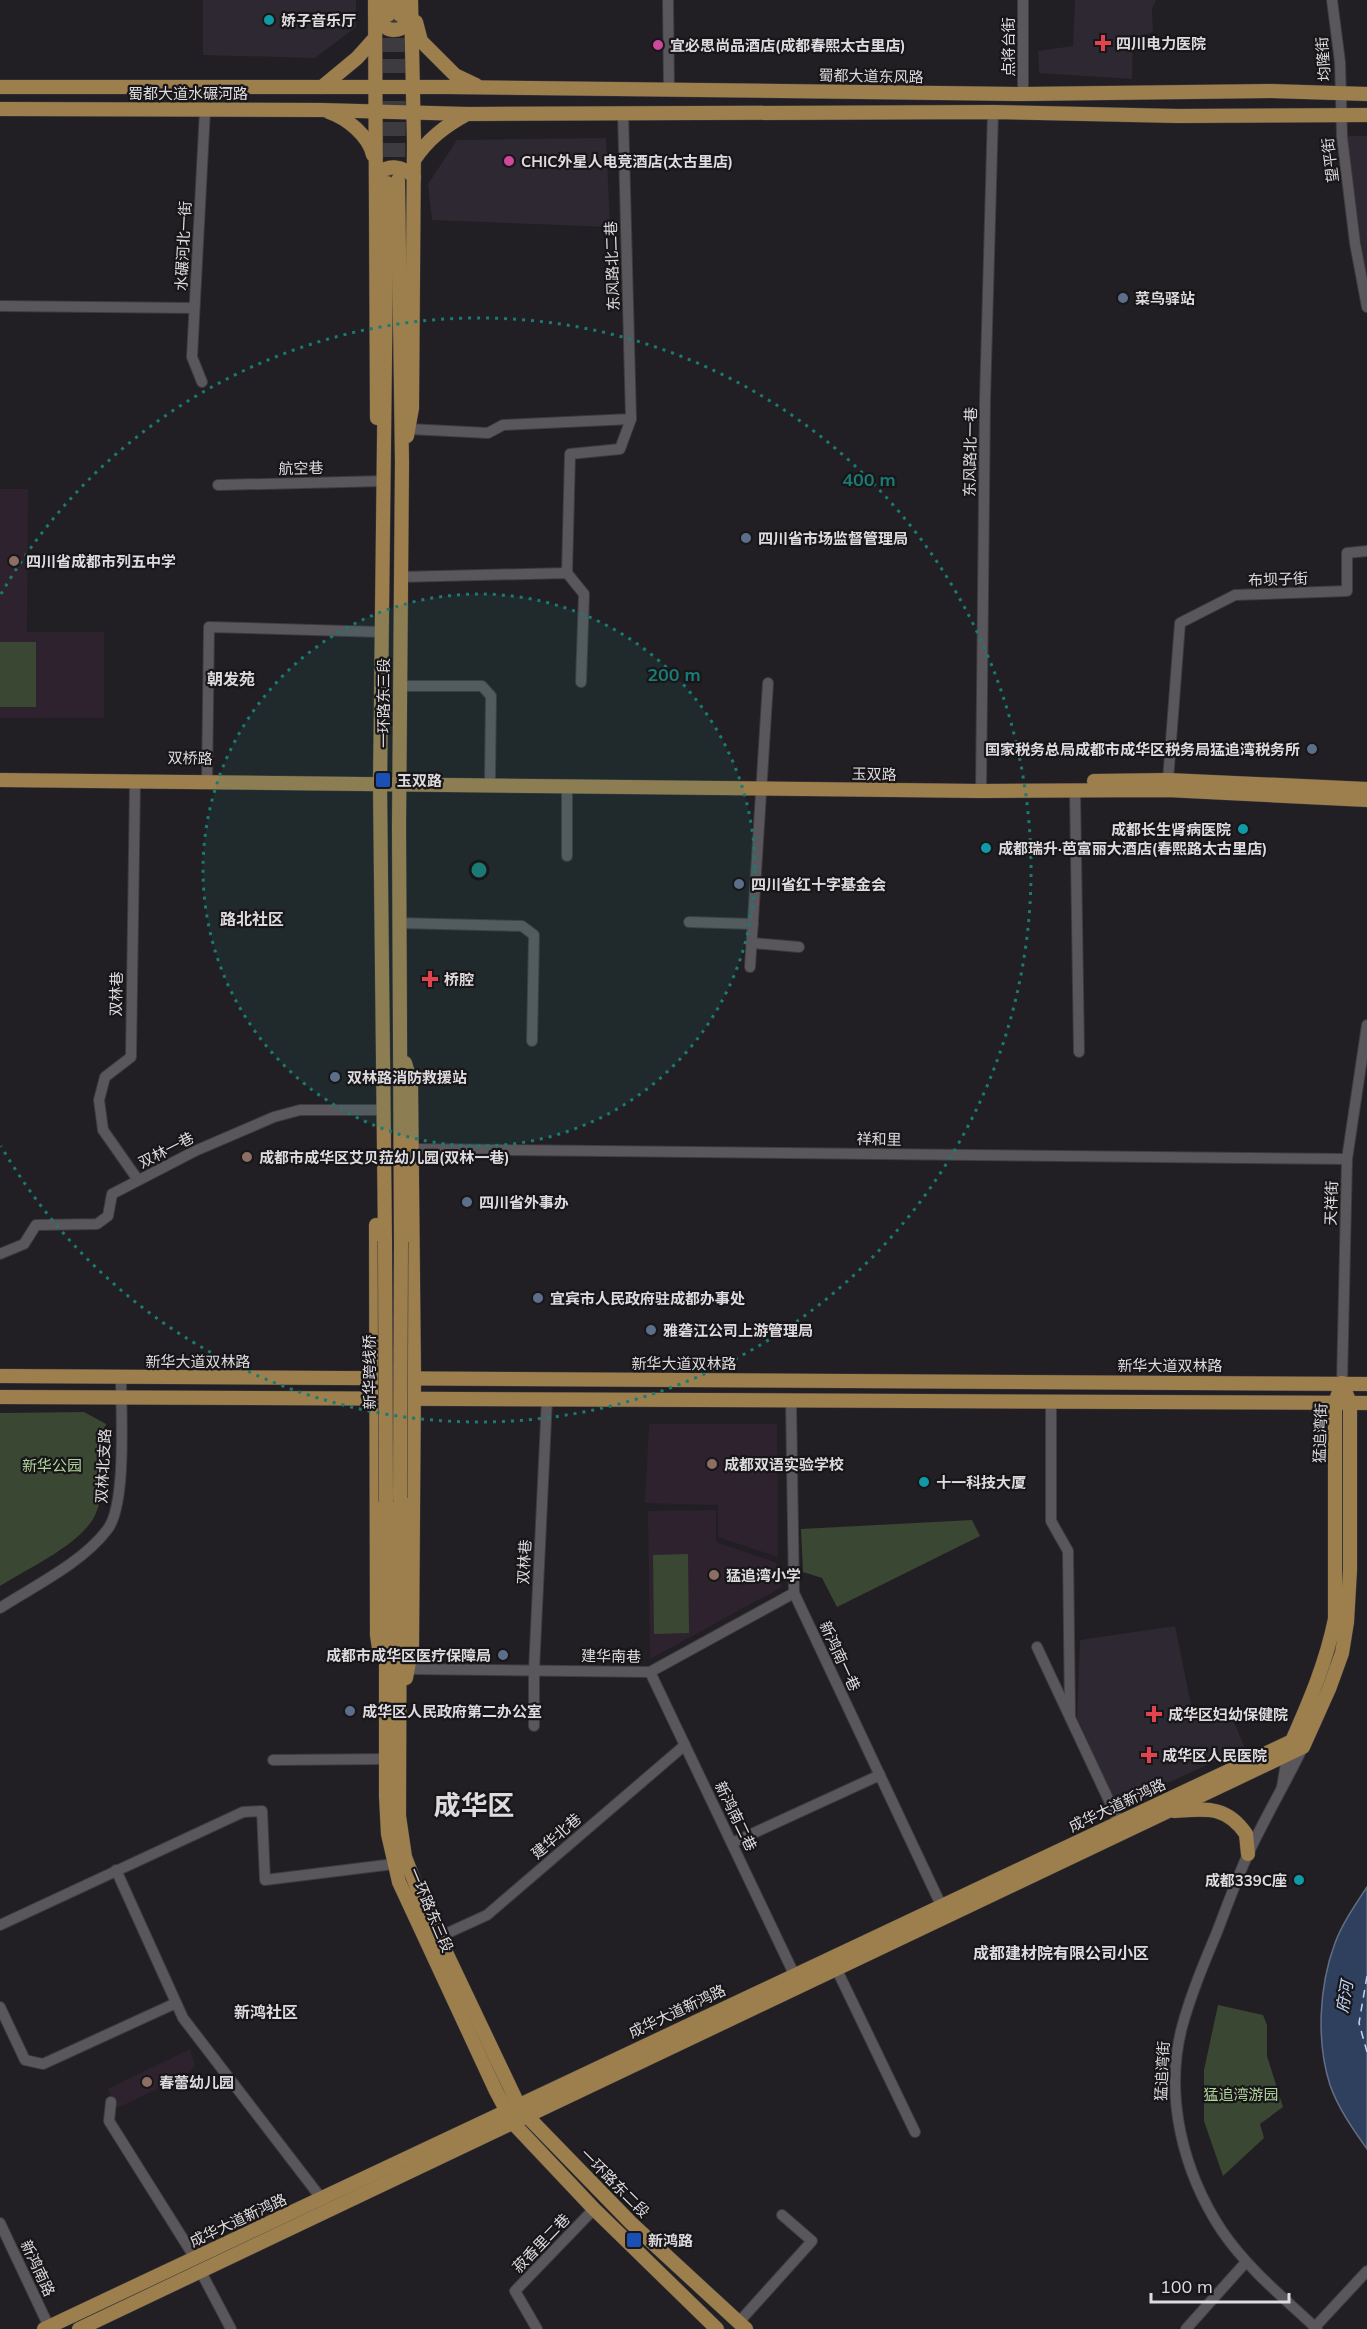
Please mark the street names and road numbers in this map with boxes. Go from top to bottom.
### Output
street label: 点将台街 [999,17,1018,77]
street label: 均隆街 [1312,36,1334,82]
street label: 蜀都大道东风路 [818,66,924,86]
street label: 蜀都大道水碾河路 [128,84,248,103]
street label: 望平街 [1318,137,1342,183]
street label: 水碾河北一街 [171,201,195,291]
street label: 东风路北二巷 [601,221,623,311]
street label: 东风路北一巷 [960,407,980,497]
street label: 航空巷 [278,458,324,478]
street label: 布坝子街 [1248,568,1308,590]
street label: 一环路东三段 [374,658,393,748]
street label: 双桥路 [167,748,213,768]
street label: 玉双路 [851,764,897,784]
street label: 双林巷 [106,971,126,1017]
street label: 双林一巷 [135,1128,197,1172]
street label: 祥和里 [856,1129,902,1149]
street label: 天祥街 [1321,1180,1341,1226]
street label: 新华跨线桥 [360,1334,379,1410]
street label: 新华大道双林路 [145,1352,251,1371]
street label: 新华大道双林路 [631,1354,737,1373]
street label: 新华大道双林路 [1117,1356,1223,1375]
street label: 猛追湾街 [1309,1403,1331,1463]
street label: 双林北支路 [92,1428,114,1504]
street label: 双林巷 [513,1539,535,1585]
street label: 新鸿南一巷 [816,1618,864,1694]
street label: 建华南巷 [581,1646,641,1666]
street label: 成华大道新鸿路 [1065,1774,1169,1836]
street label: 新鸿南二巷 [711,1778,761,1854]
street label: 建华北巷 [527,1809,585,1863]
street label: 一环路东三段 [405,1865,457,1955]
street label: 成华大道新鸿路 [625,1980,729,2042]
street label: 猛追湾街 [1151,2041,1173,2101]
street label: 一环路东二段 [576,2144,654,2222]
street label: 成华大道新鸿路 [186,2189,290,2251]
street label: 菽香里二巷 [508,2209,574,2277]
street label: 新鸿南路 [17,2237,59,2299]

